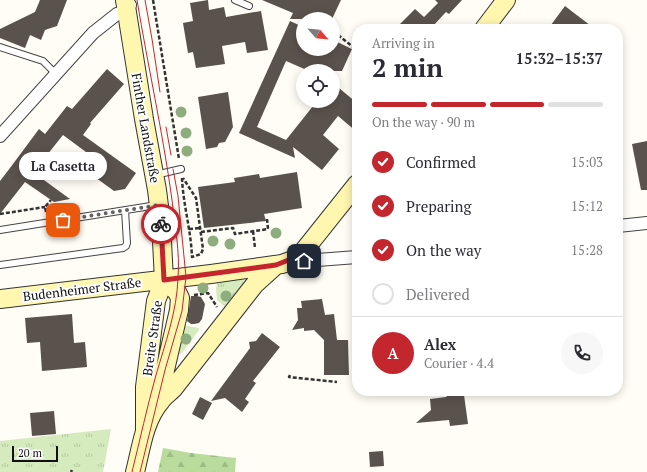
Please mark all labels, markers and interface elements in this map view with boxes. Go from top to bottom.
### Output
north arrow [296,12,340,56]
map controls [296,12,340,108]
text: Arriving in [372,34,435,52]
text: 15:32–15:37 [516,48,603,68]
text: 2 min [372,50,443,84]
button: locate [296,64,340,108]
street label: Finther Landstraße [127,72,165,184]
text: On the way · 90 m [372,113,475,131]
icon: check [372,151,394,173]
callout: La Casetta [19,152,107,180]
text: Confirmed [406,152,476,172]
text: 15:03 [571,153,603,171]
text: La Casetta [31,157,95,175]
icon: check [372,195,394,217]
text: Preparing [406,196,471,216]
text: 15:12 [571,197,603,215]
pin [46,203,80,237]
courier [141,204,181,244]
icon: bag [52,209,74,231]
icon: bike [150,213,172,235]
icon: check [372,239,394,261]
text: On the way [406,240,481,260]
text: 15:28 [571,241,603,259]
pin [287,244,321,278]
icon: home [293,250,315,272]
street label: Budenheimer Straße [22,273,142,305]
text: Delivered [406,284,470,304]
street label: Breite Straße [138,299,166,377]
button: phone [561,332,603,374]
text: Alex [424,334,456,354]
text: A [388,343,398,363]
text: Courier · 4.4 [424,354,494,372]
scale bar [12,444,58,463]
text: 20 m [18,446,42,460]

